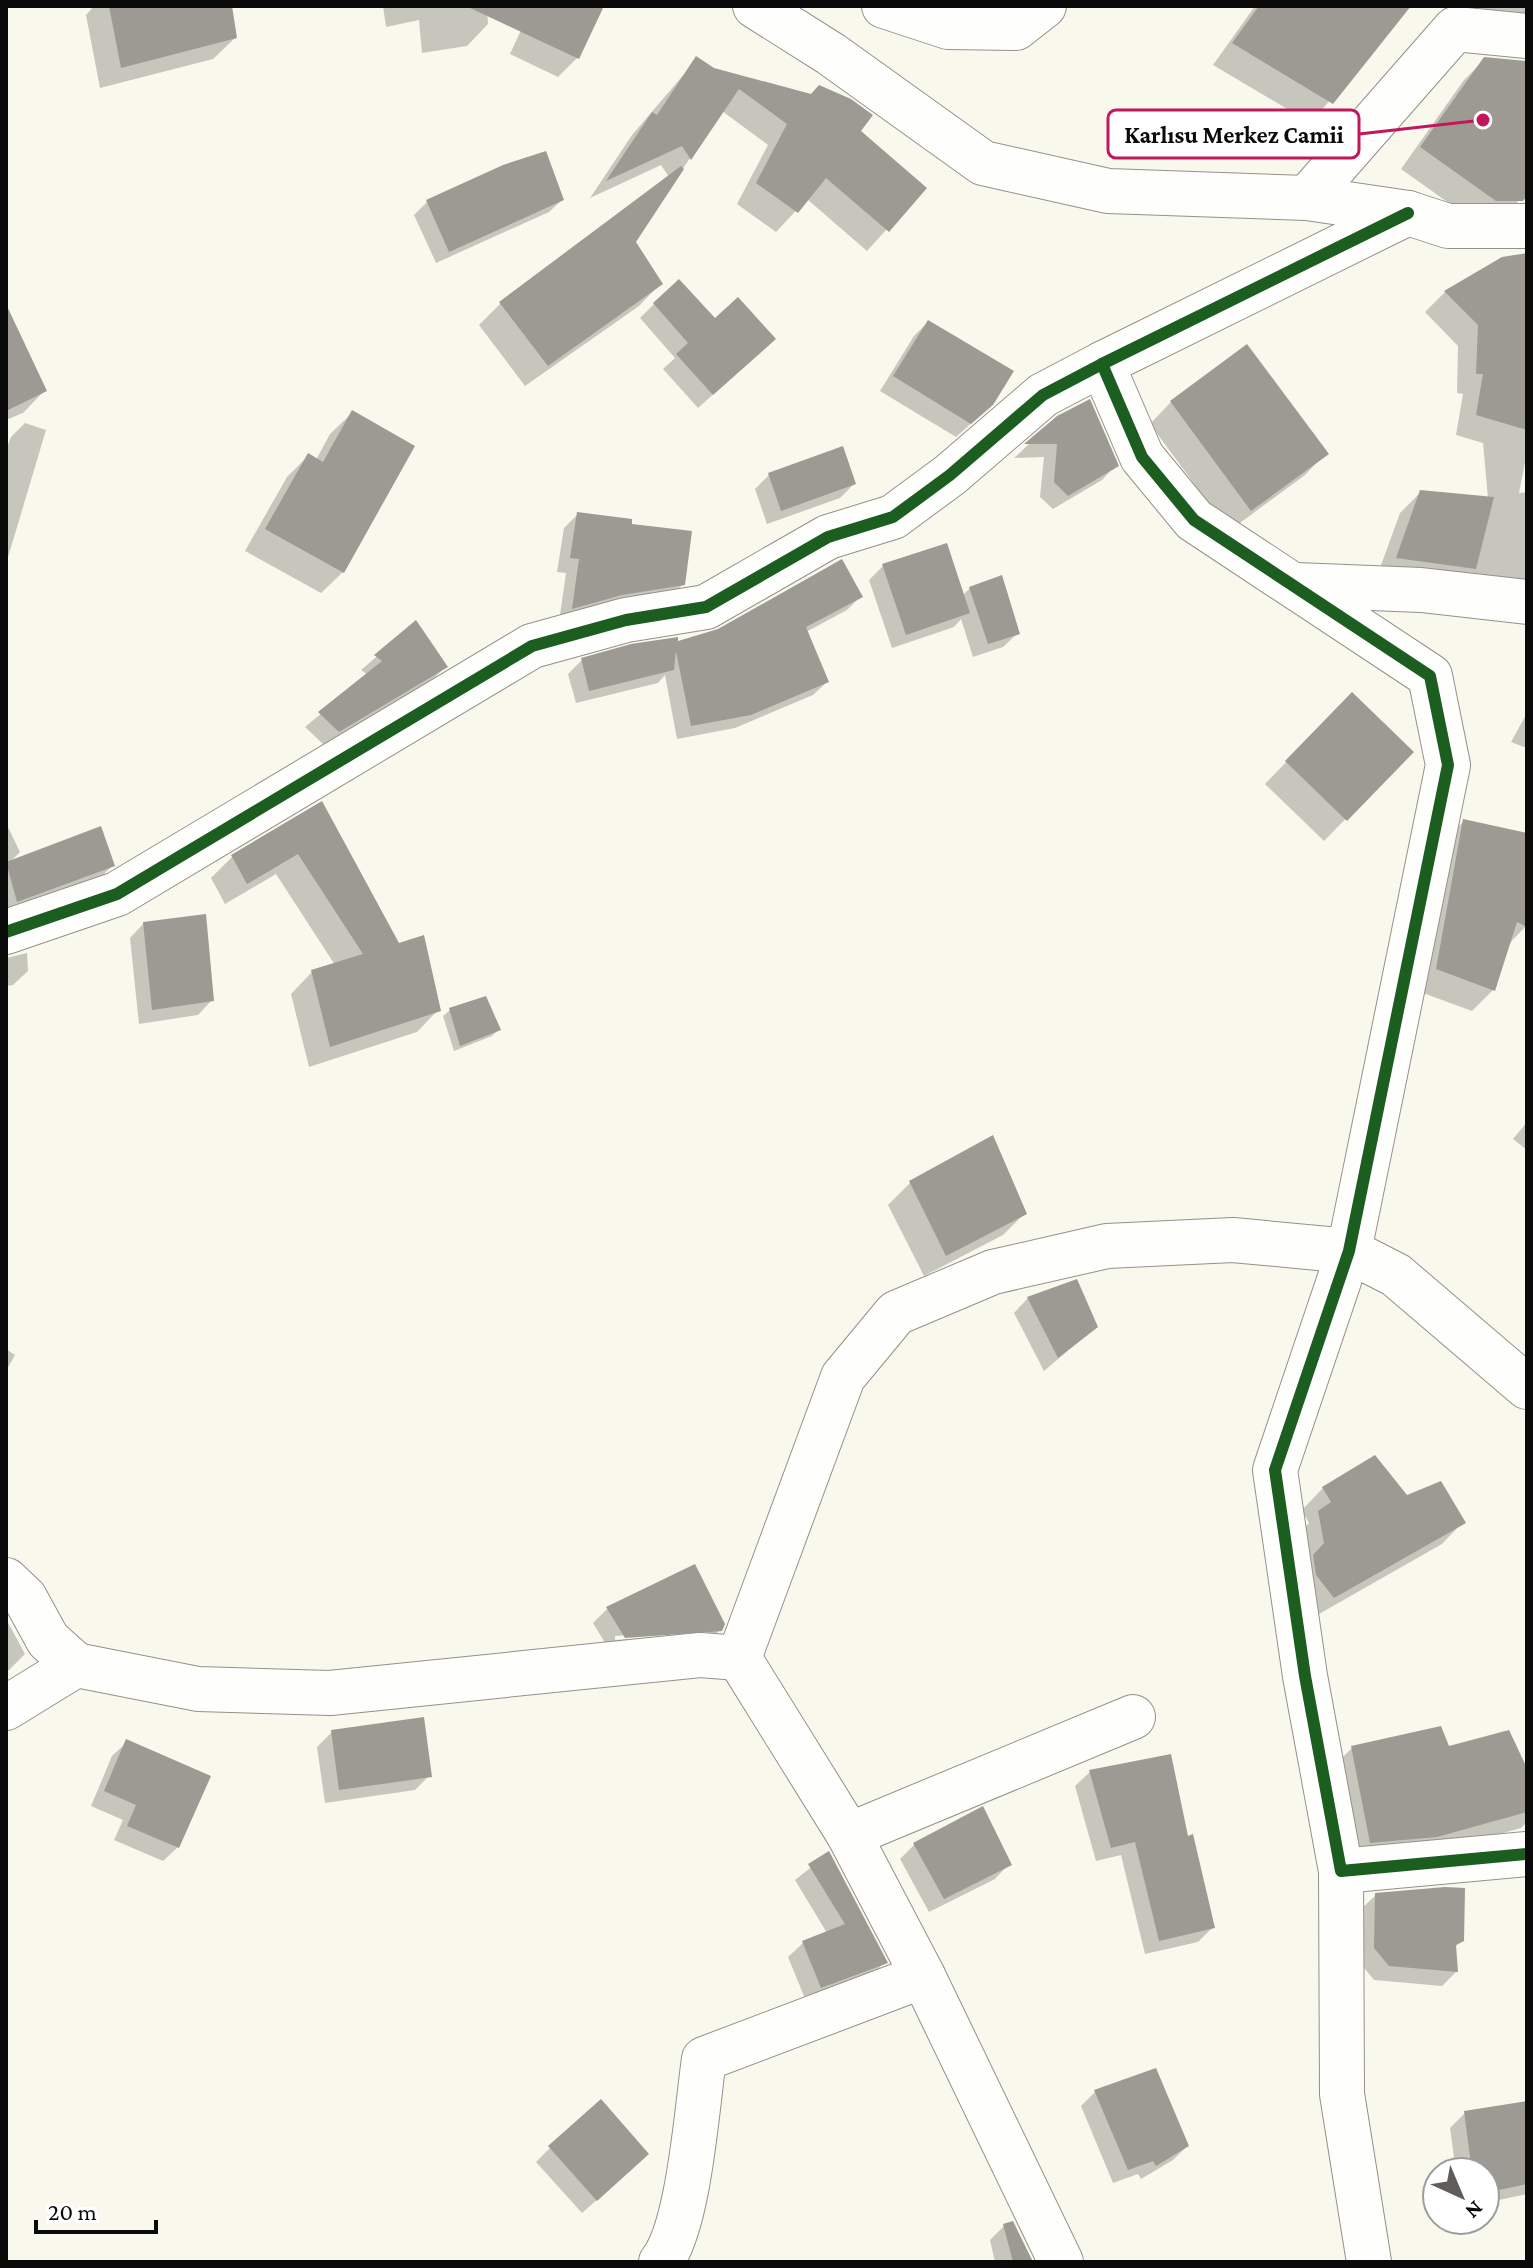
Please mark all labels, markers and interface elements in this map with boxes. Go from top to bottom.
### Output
callout: Karlısu Merkez Camii [1108,110,1359,158]
text: Karlısu Merkez Camii [1124,121,1344,148]
north arrow [1421,2156,1501,2236]
scale bar [36,2184,156,2234]
text: N [1460,2196,1489,2224]
text: 20 m [48,2198,97,2225]

